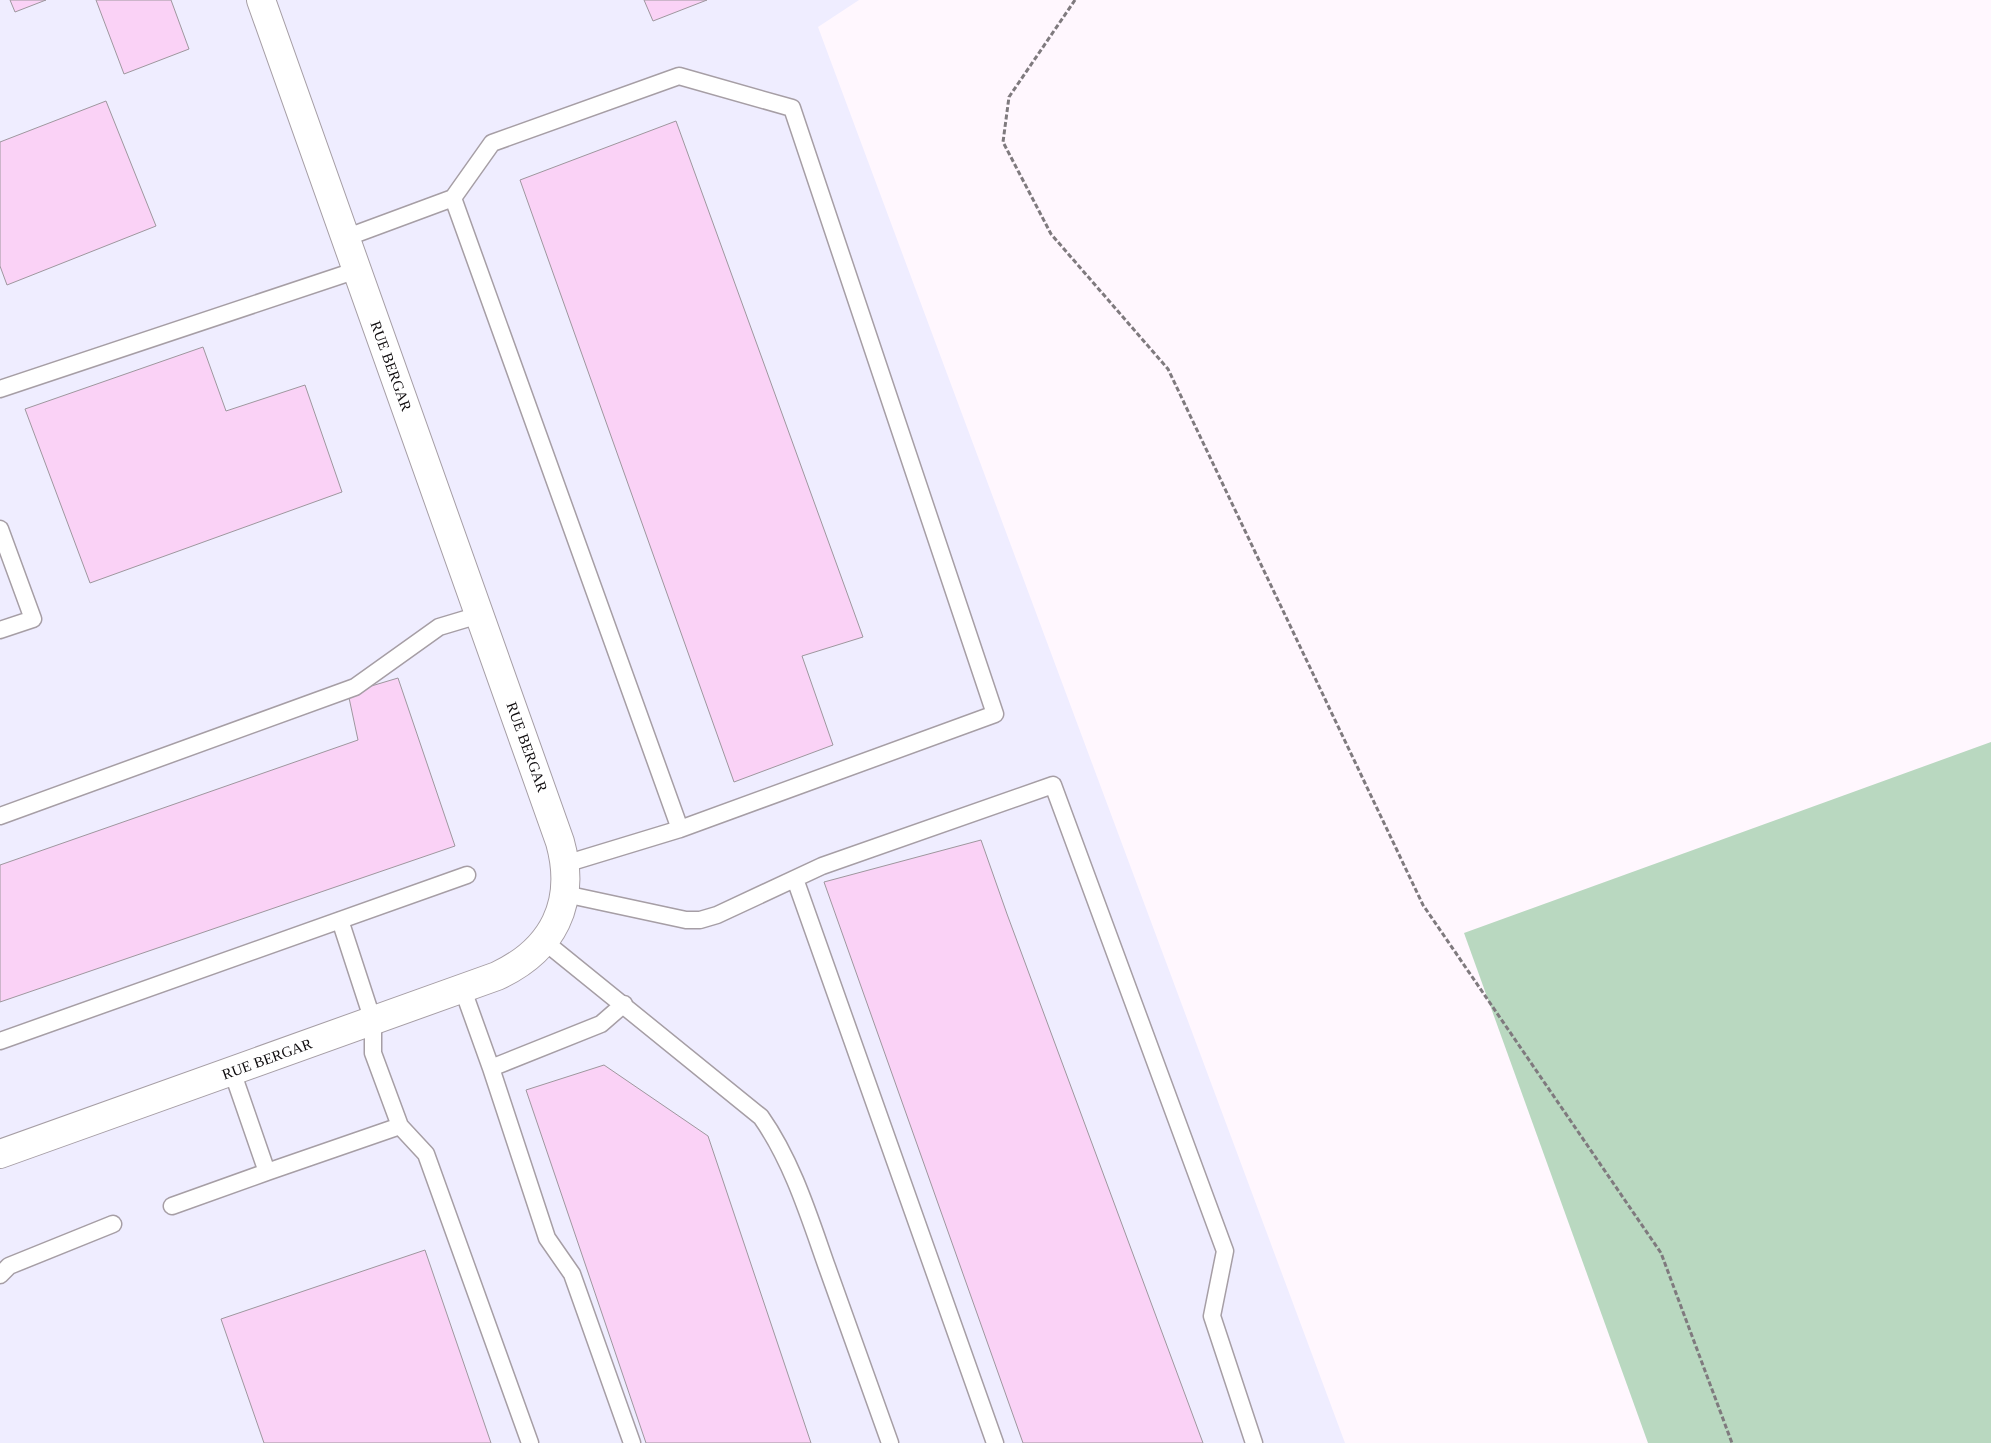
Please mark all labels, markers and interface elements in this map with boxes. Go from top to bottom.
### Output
street label: RUE BERGAR [367,319,415,413]
street label: RUE BERGAR [503,700,551,794]
street label: RUE BERGAR [220,1035,314,1083]

